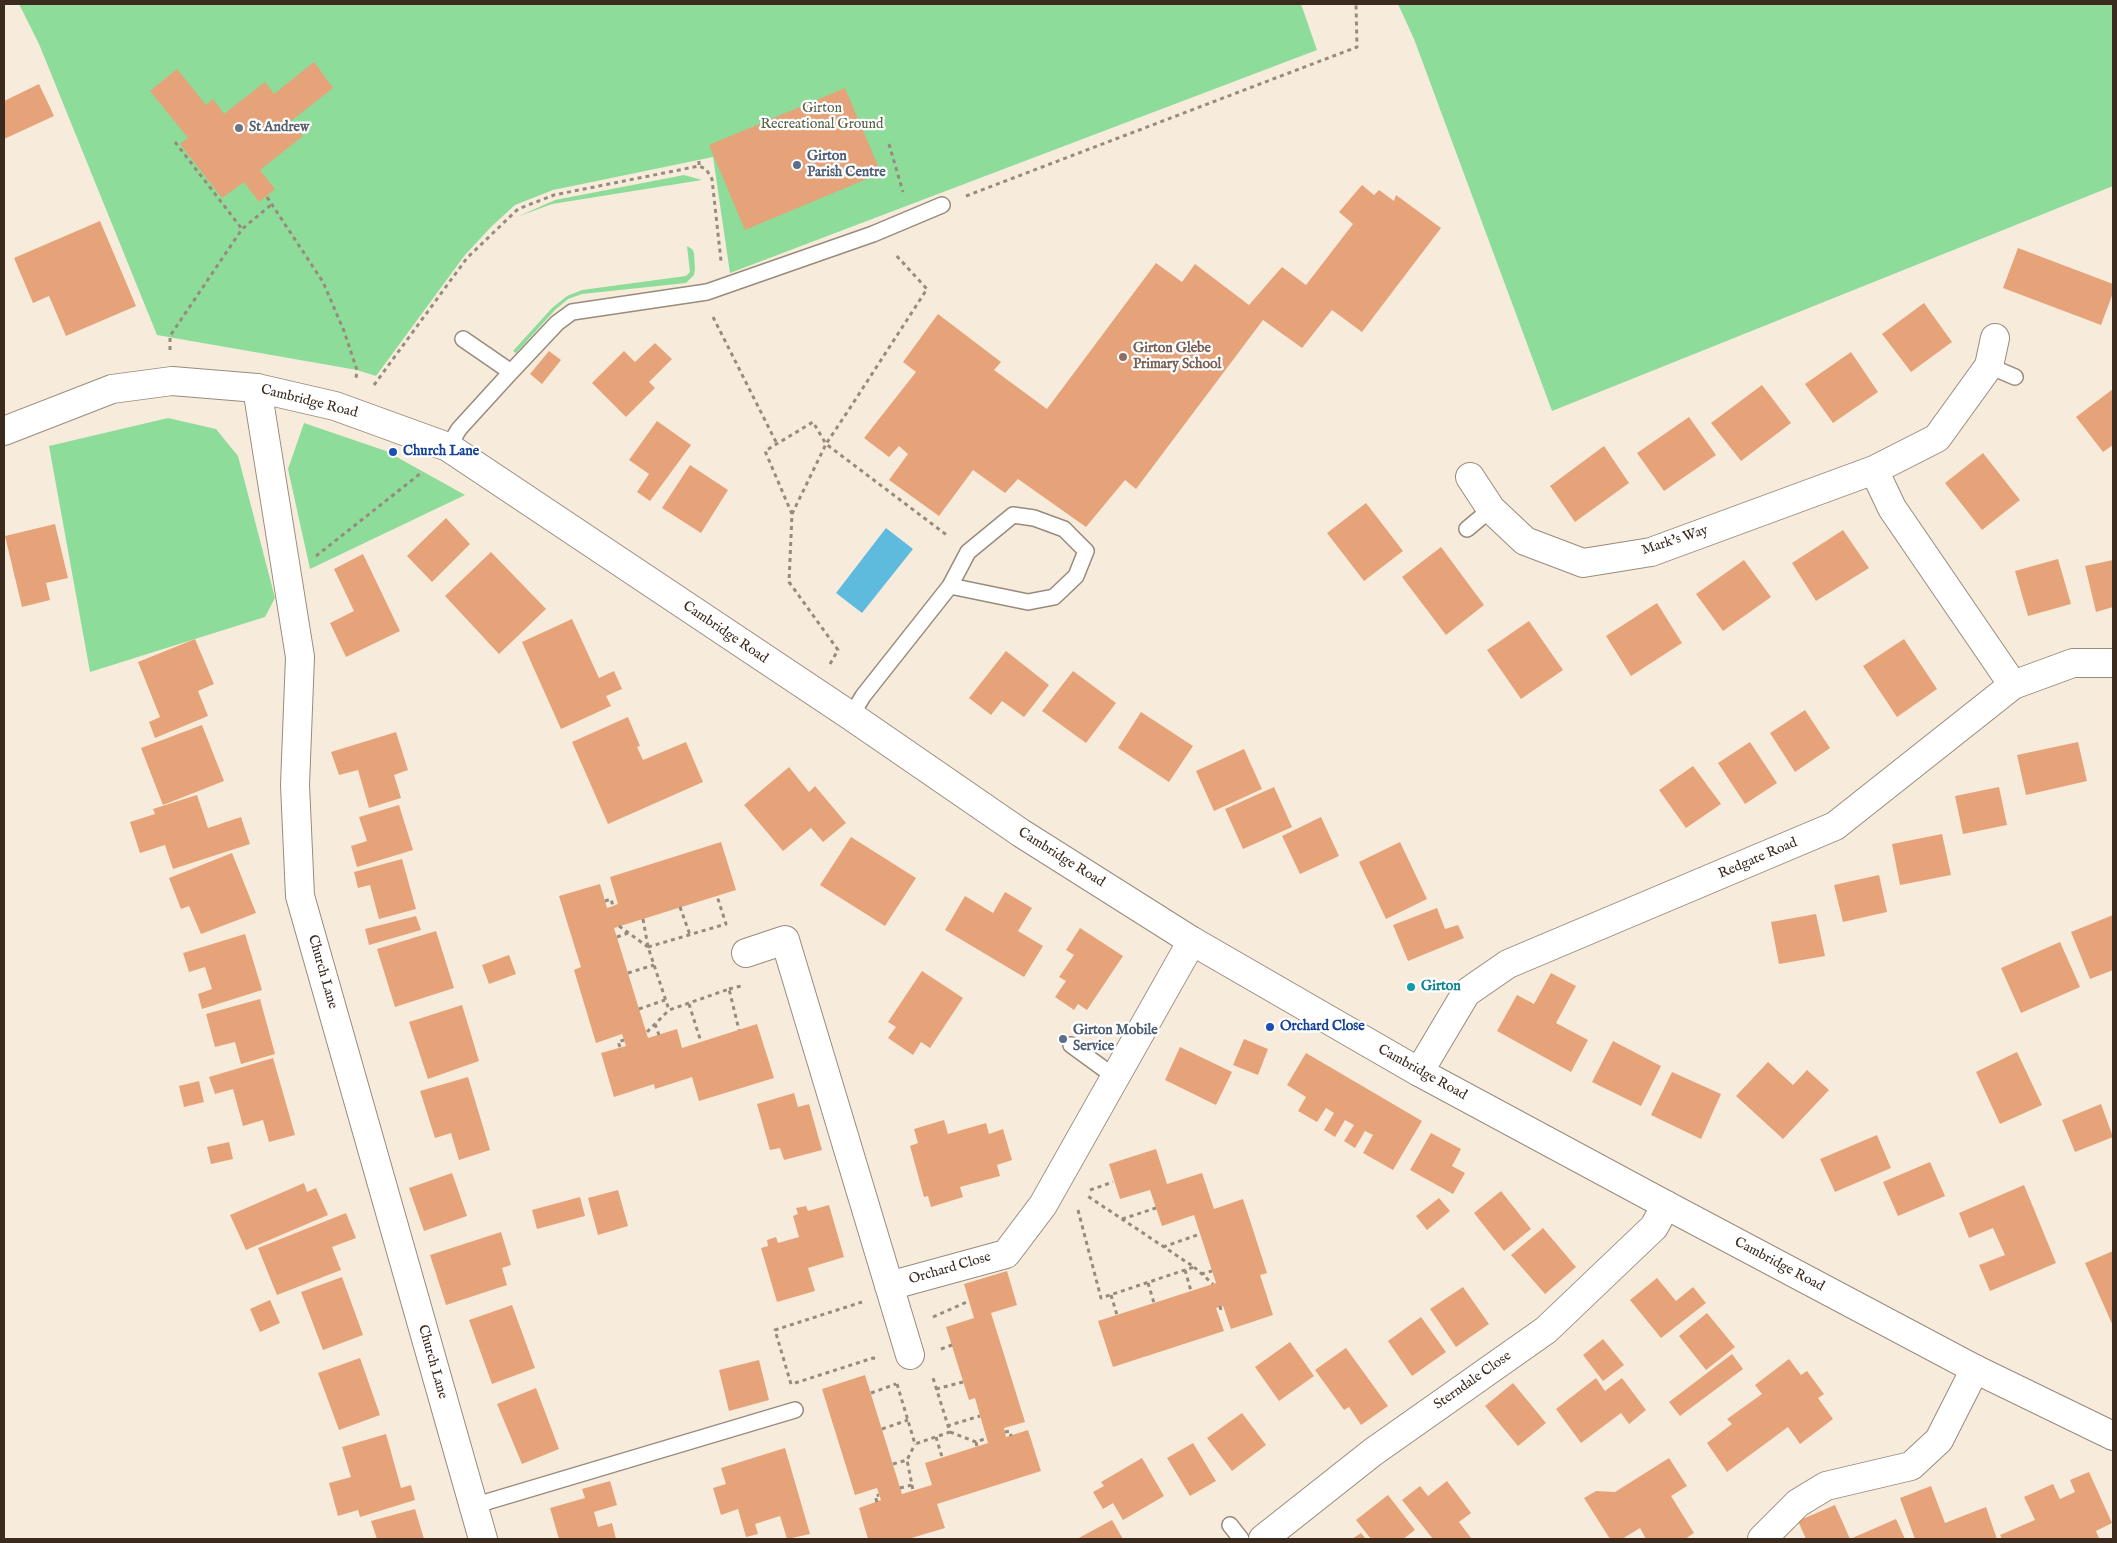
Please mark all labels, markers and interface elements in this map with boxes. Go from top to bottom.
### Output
park label: Girton Recreational Ground [761,101,883,134]
place label: St Andrew [249,120,309,136]
marker: St Andrew [233,122,245,134]
place label: Girton Parish Centre [807,149,886,182]
marker: Girton Parish Centre [791,159,803,171]
place label: Girton Glebe Primary School [1133,341,1221,374]
marker: Girton Glebe Primary School [1117,351,1129,363]
street label: Cambridge Road [259,382,359,422]
place label: Church Lane [403,444,479,460]
marker: Church Lane [387,446,399,458]
street label: Mark's Way [1640,522,1710,560]
street label: Cambridge Road [679,598,771,668]
street label: Cambridge Road [1014,825,1108,891]
street label: Redgate Road [1716,835,1800,883]
street label: Church Lane [303,933,341,1011]
place label: Girton [1421,979,1461,995]
marker: Girton [1405,981,1417,993]
place label: Orchard Close [1280,1019,1365,1035]
marker: Orchard Close [1264,1021,1276,1033]
place label: Girton Mobile Service [1073,1023,1158,1056]
marker: Girton Mobile Service [1057,1033,1069,1045]
street label: Cambridge Road [1375,1042,1469,1104]
street label: Cambridge Road [1731,1234,1827,1296]
street label: Orchard Close [907,1249,993,1289]
street label: Church Lane [413,1323,451,1401]
street label: Sterndale Close [1431,1348,1515,1414]

